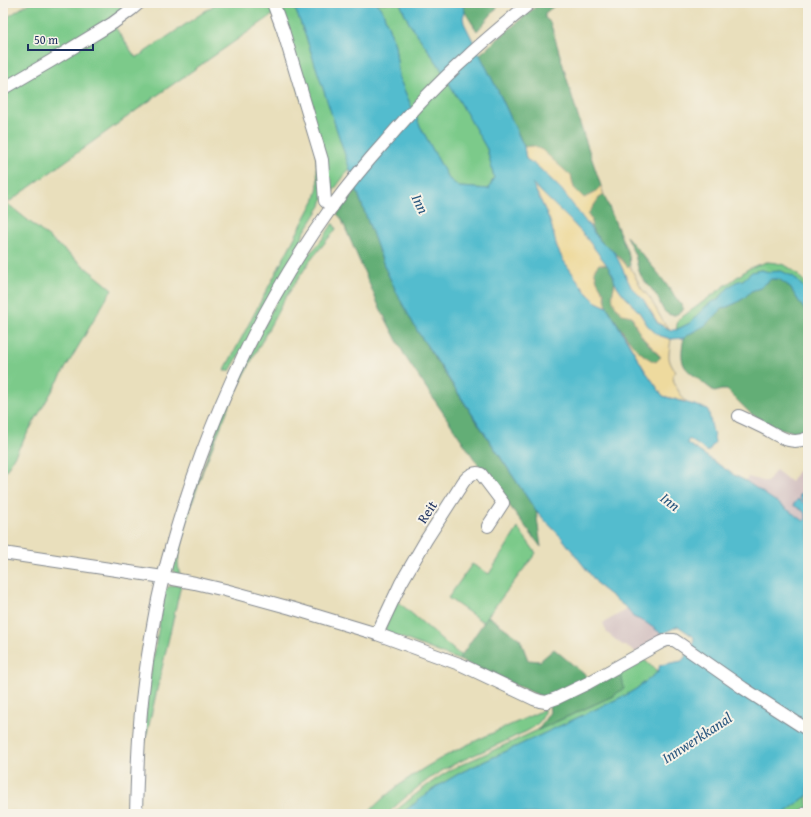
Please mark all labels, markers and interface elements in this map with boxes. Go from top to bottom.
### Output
scale bar [28,26,93,52]
text: 50 m [34,31,58,48]
water label: Inn [407,191,434,217]
water label: Inn [656,487,685,516]
street label: Reit [412,497,442,527]
water label: Innwerkkanal [658,707,736,768]

